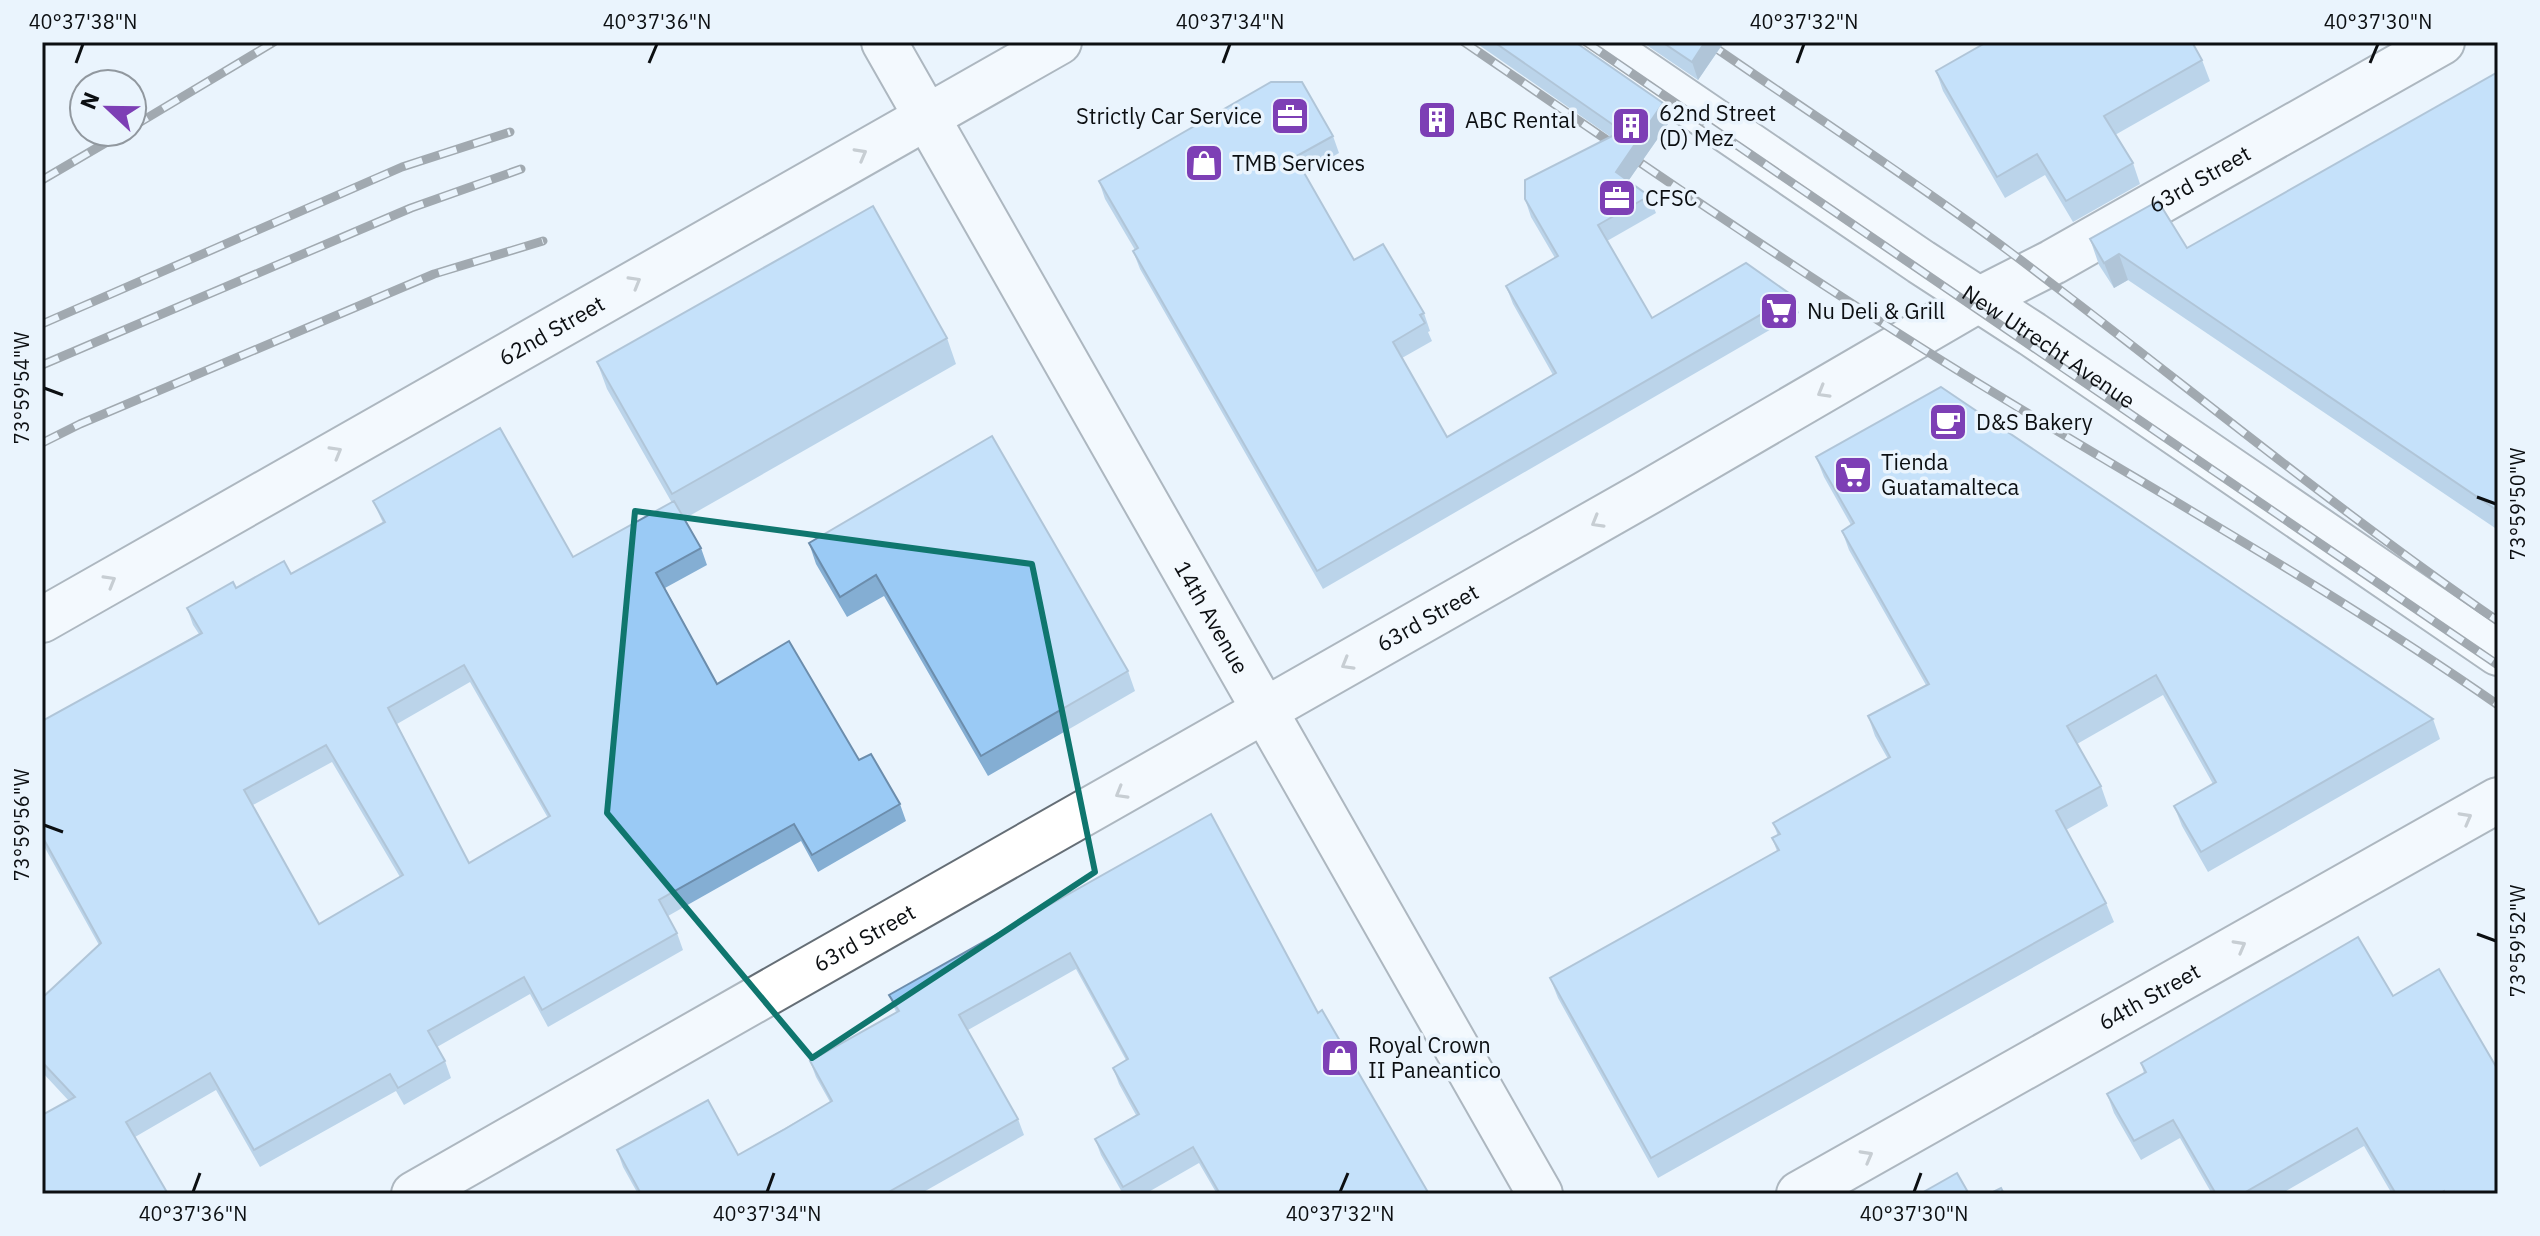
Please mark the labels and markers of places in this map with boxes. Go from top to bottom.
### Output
office icon: Strictly Car Service [1269,95,1311,137]
place label: 62nd Street (D) Mez [1659,98,1776,152]
building icon: ABC Rental [1416,99,1458,141]
place label: Strictly Car Service [1076,101,1262,130]
place label: ABC Rental [1465,105,1576,134]
building icon: 62nd Street (D) Mez [1610,105,1652,147]
shop icon: TMB Services [1183,142,1225,184]
place label: TMB Services [1232,148,1365,177]
office icon: CFSC [1596,177,1638,219]
place label: CFSC [1645,183,1697,212]
supermarket icon: Nu Deli & Grill [1758,290,1800,332]
place label: Nu Deli & Grill [1807,296,1945,325]
cafe icon: D&S Bakery [1927,401,1969,443]
place label: D&S Bakery [1976,407,2093,436]
place label: Tienda Guatamalteca [1881,447,2020,501]
supermarket icon: Tienda Guatamalteca [1832,454,1874,496]
place label: Royal Crown II Paneantico [1368,1030,1501,1084]
shop icon: Royal Crown II Paneantico [1319,1037,1361,1079]

